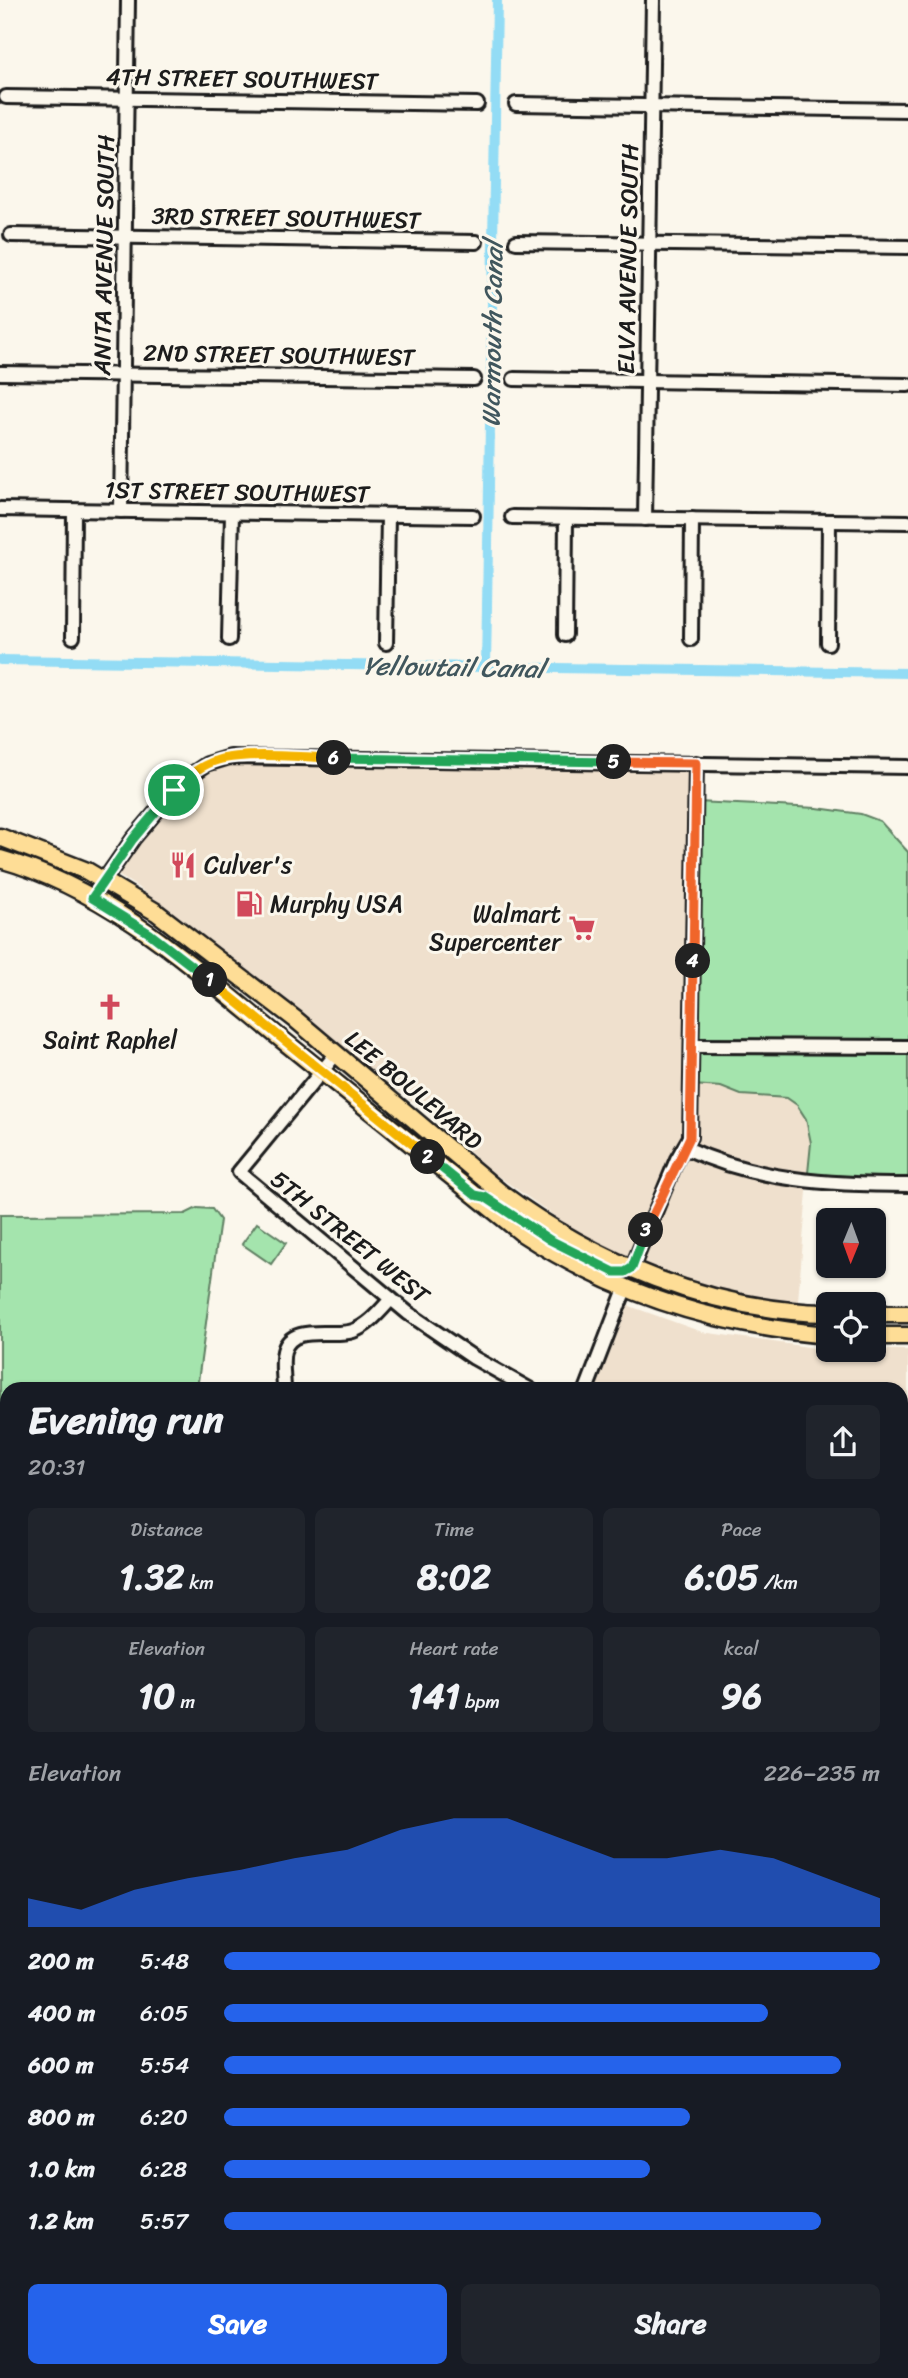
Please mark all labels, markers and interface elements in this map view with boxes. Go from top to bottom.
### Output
street label: 4TH STREET SOUTHWEST [106,56,381,102]
street label: ANITA AVENUE SOUTH [81,134,127,377]
street label: ELVA AVENUE SOUTH [605,143,651,375]
street label: 3RD STREET SOUTHWEST [151,195,423,241]
water label: Warmouth Canal [467,235,517,427]
street label: 2ND STREET SOUTHWEST [143,332,417,378]
street label: 1ST STREET SOUTHWEST [104,469,372,515]
water label: Yellowtail Canal [363,642,550,692]
pin: 6 [316,740,352,776]
text: 6 [328,741,339,774]
pin: 5 [596,744,632,780]
text: 5 [608,745,619,778]
pin [144,760,204,820]
icon: arrive [155,771,193,809]
place label: Culver's [204,844,293,886]
restaurant icon: Culver's [168,850,198,880]
place label: Murphy USA [270,883,403,925]
fuel station icon: Murphy USA [234,889,264,919]
place label: Walmart Supercenter [429,893,562,963]
supermarket icon: Walmart Supercenter [567,913,597,943]
pin: 4 [676,944,710,978]
text: 4 [687,944,698,977]
pin: 1 [192,962,228,998]
text: 1 [205,963,214,996]
church icon: Saint Raphel [95,992,125,1022]
place label: Saint Raphel [43,1019,178,1061]
street label: LEE BOULEVARD [335,1019,493,1161]
pin: 2 [410,1140,446,1174]
text: 2 [422,1140,433,1173]
street label: 5TH STREET WEST [261,1159,441,1316]
north arrow [816,1208,886,1278]
map controls [816,1208,886,1362]
pin: 3 [628,1212,664,1248]
text: 3 [640,1213,651,1246]
button: locate [816,1292,886,1362]
text: Evening run [28,1387,224,1454]
button: share [806,1405,880,1479]
text: 20:31 [28,1447,85,1488]
text: Distance [131,1513,203,1546]
text: Time [434,1513,474,1546]
text: Pace [721,1513,761,1546]
text: 1.32 [119,1546,184,1608]
text: 8:02 [417,1546,491,1608]
text: 6:05 [685,1546,759,1608]
text: km [184,1566,214,1599]
text: /km [759,1566,798,1599]
text: Elevation [128,1632,205,1665]
text: Heart rate [409,1632,499,1665]
text: kcal [724,1632,759,1665]
text: 10 [138,1665,175,1727]
text: 141 [408,1665,460,1727]
text: 96 [721,1665,762,1727]
text: m [175,1685,195,1718]
text: bpm [460,1685,500,1718]
text: Elevation [28,1753,121,1794]
text: 226–235 m [764,1753,880,1794]
text: 200 m [28,1941,94,1982]
text: 5:48 [140,1941,189,1982]
text: 400 m [28,1993,95,2034]
text: 6:05 [140,1993,189,2034]
text: 600 m [28,2045,94,2086]
text: 5:54 [140,2045,189,2086]
text: 800 m [28,2097,95,2138]
text: 6:20 [140,2097,188,2138]
text: 1.0 km [28,2149,95,2190]
text: 6:28 [140,2149,187,2190]
text: 1.2 km [28,2201,94,2242]
text: 5:57 [140,2201,188,2242]
button: Save [28,2284,447,2364]
button: Share [461,2284,880,2364]

